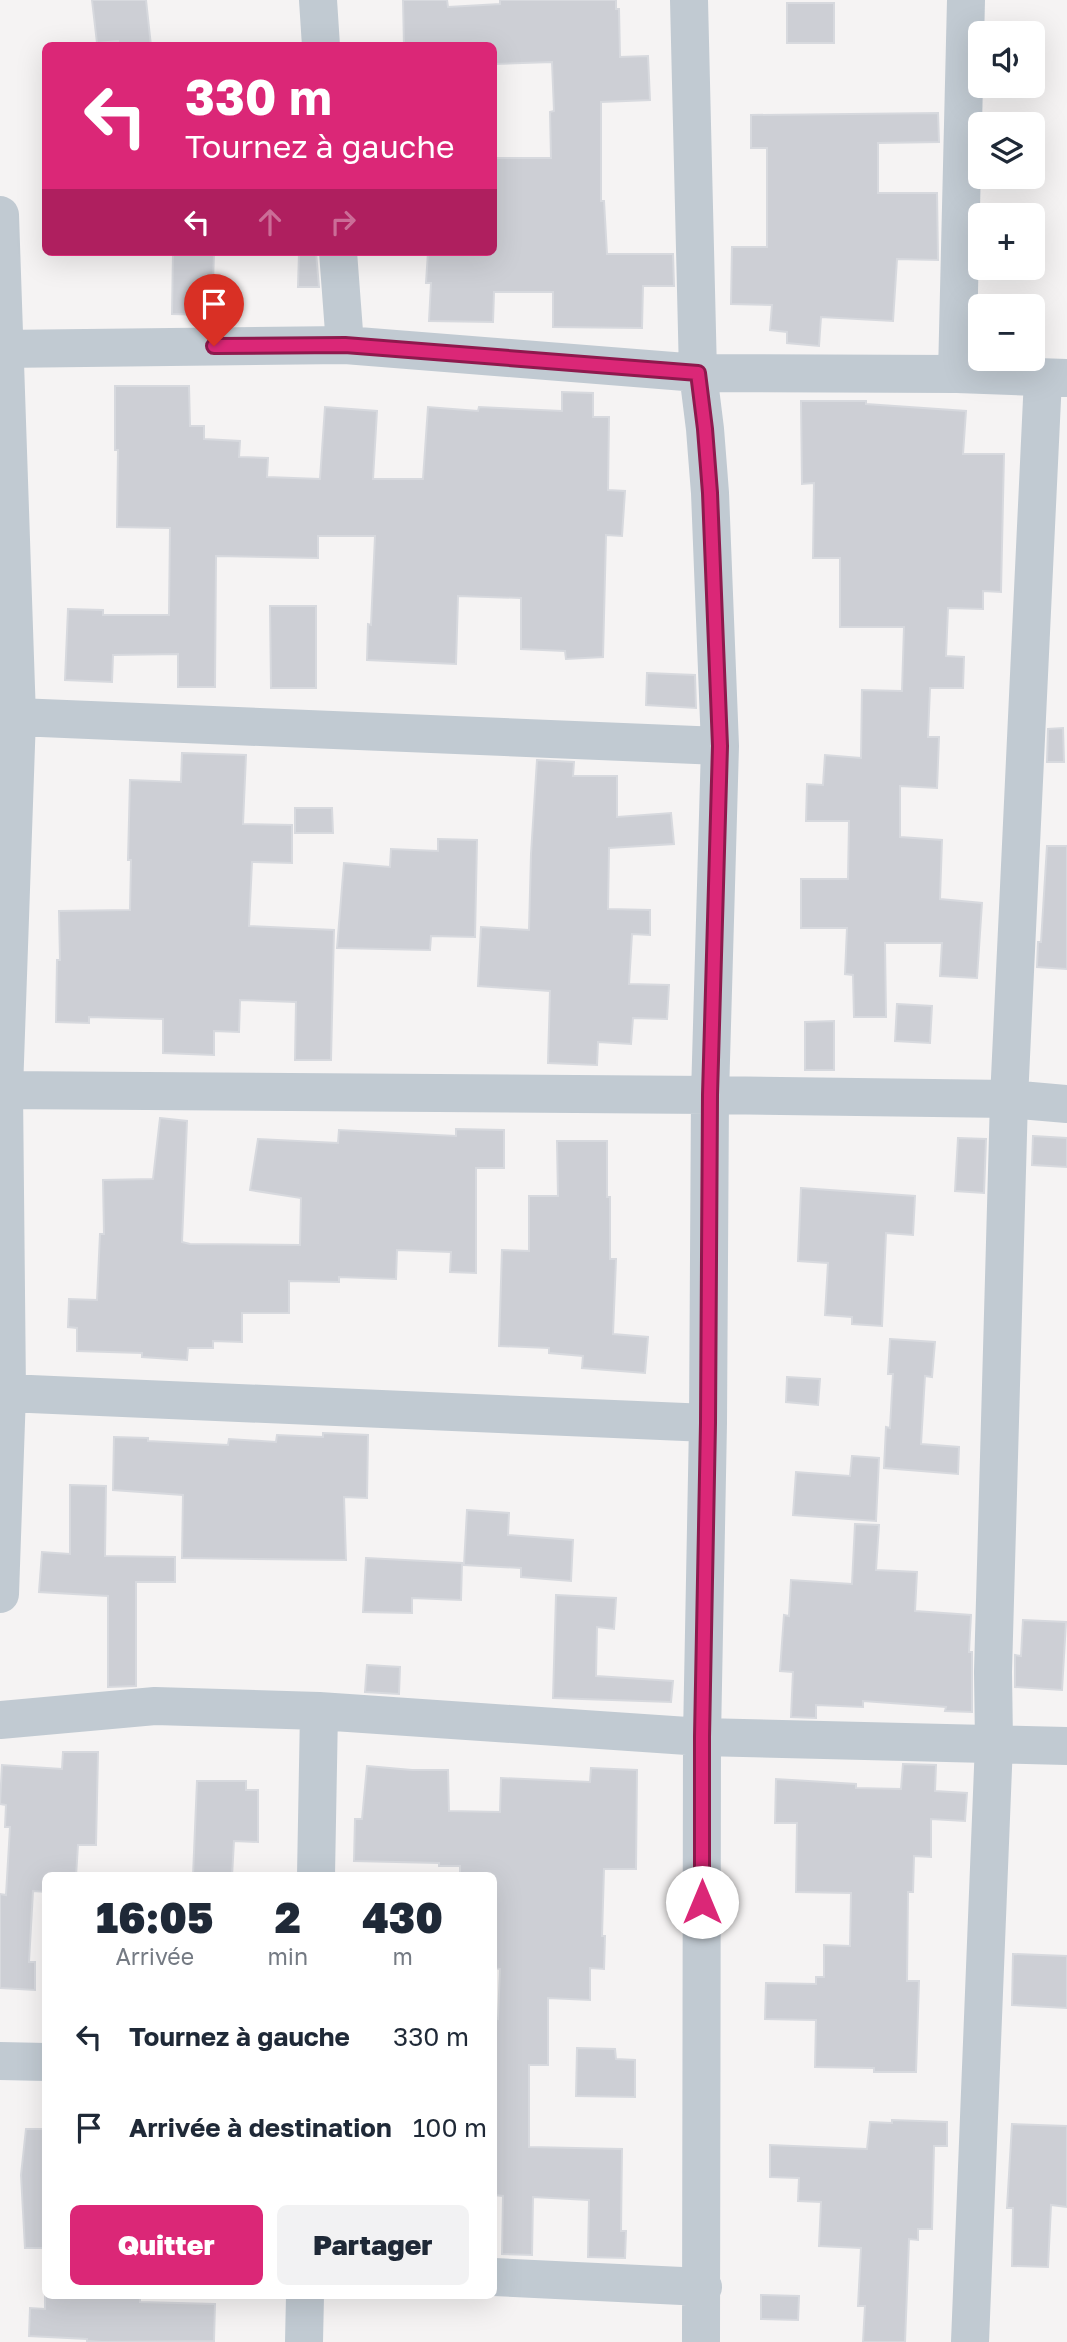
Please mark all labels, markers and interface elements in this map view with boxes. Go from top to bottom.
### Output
map controls [968,21,1045,371]
button: sound [968,21,1045,98]
text: 330 m [185,67,332,126]
icon: left [70,70,161,161]
button: layers [968,112,1045,189]
text: Tournez à gauche [185,127,454,165]
icon: left [178,203,216,241]
icon: ahead [251,203,289,241]
icon: right [324,203,362,241]
button: + [968,203,1045,280]
pin [184,274,244,346]
icon: arrive [195,285,233,323]
button: − [968,294,1045,371]
position arrow [665,1865,739,1939]
text: 16:05 [96,1892,214,1942]
text: 2 [275,1892,301,1942]
text: 430 [362,1892,443,1942]
text: Arrivée [115,1942,194,1970]
text: min [268,1942,308,1970]
text: m [392,1942,413,1970]
icon: left [70,2018,108,2056]
text: Tournez à gauche [129,2021,350,2052]
text: 330 m [393,2021,469,2052]
icon: arrive [70,2109,108,2147]
text: Arrivée à destination [129,2112,392,2143]
text: 100 m [413,2112,487,2143]
button: Quitter [70,2205,263,2285]
button: Partager [277,2205,469,2285]

